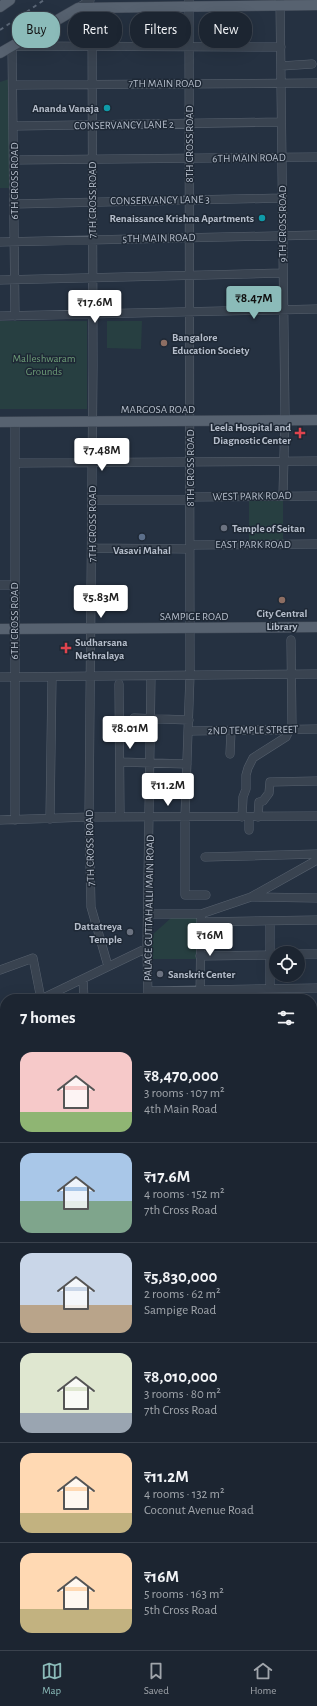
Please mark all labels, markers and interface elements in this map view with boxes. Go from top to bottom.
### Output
chip: Buy [12,12,60,48]
chip: Rent [68,12,122,48]
chip: Filters [130,12,191,48]
chip: New [199,12,252,48]
street label: 7TH MAIN ROAD [129,78,201,89]
place label: Ananda Vanaja [32,103,100,114]
marker: Ananda Vanaja [102,103,112,113]
street label: 8TH CROSS ROAD [184,105,195,183]
street label: CONSERVANCY LANE 2 [74,119,174,131]
street label: 6TH CROSS ROAD [9,142,20,220]
street label: 6TH MAIN ROAD [212,152,286,164]
street label: 7TH CROSS ROAD [87,162,98,238]
street label: 9TH CROSS ROAD [277,185,288,263]
street label: CONSERVANCY LANE 3 [110,194,210,206]
place label: Renaissance Krishna Apartments [110,213,254,224]
marker: Renaissance Krishna Apartments [257,213,267,223]
street label: 5TH MAIN ROAD [122,232,196,244]
pin: ₹8.47M [221,286,287,320]
pin: ₹17.6M [62,290,128,324]
text: ₹8.47M [235,292,273,305]
text: ₹17.6M [77,296,113,309]
place label: Bangalore Education Society [172,332,250,356]
marker: Bangalore Education Society [159,338,169,348]
park label: Malleshwaram Grounds [12,353,76,377]
street label: MARGOSA ROAD [121,404,195,415]
place label: Leela Hospital and Diagnostic Center [210,422,291,446]
marker: Leela Hospital and Diagnostic Center [294,427,306,439]
street label: 8TH CROSS ROAD [185,429,196,507]
pin: ₹7.48M [69,438,135,472]
text: ₹7.48M [83,444,121,457]
street label: 7TH CROSS ROAD [87,486,98,562]
street label: WEST PARK ROAD [212,490,292,502]
marker: Temple of Seitan [219,523,229,533]
place label: Temple of Seitan [232,523,305,534]
marker: Vasavi Mahal [137,532,147,542]
street label: EAST PARK ROAD [215,539,291,550]
place label: Vasavi Mahal [113,545,171,556]
street label: 6TH CROSS ROAD [9,582,20,660]
pin: ₹5.83M [68,585,134,619]
text: ₹5.83M [83,591,119,604]
marker: City Central Library [277,595,287,605]
place label: City Central Library [257,608,308,632]
street label: SAMPIGE ROAD [160,611,228,622]
place label: Sudharsana Nethralaya [75,637,128,661]
marker: Sudharsana Nethralaya [60,642,72,654]
pin: ₹8.01M [97,716,163,750]
text: ₹8.01M [112,722,148,735]
street label: 2ND TEMPLE STREET [208,724,299,736]
pin: ₹11.2M [135,773,201,807]
text: ₹11.2M [151,779,185,792]
street label: 7TH CROSS ROAD [84,810,96,886]
street label: PALACE GUTTAHALLI MAIN ROAD [142,835,156,981]
place label: Dattatreya Temple [74,921,123,945]
pin: ₹16M [186,923,234,957]
marker: Dattatreya Temple [125,927,135,937]
text: ₹16M [197,929,223,942]
map controls [269,946,305,982]
button: locate [269,946,305,982]
marker: Sanskrit Center [155,969,165,979]
place label: Sanskrit Center [168,969,235,980]
icon: filters [275,1007,297,1029]
text: 7 homes [20,1009,76,1026]
text: ₹8,470,000 [144,1067,219,1084]
icon: home [52,1068,100,1116]
text: 3 rooms · 107 m² [144,1087,225,1100]
text: 4th Main Road [144,1103,217,1116]
text: ₹17.6M [144,1168,190,1185]
icon: home [52,1169,100,1217]
text: 4 rooms · 152 m² [144,1188,225,1201]
text: 7th Cross Road [144,1204,217,1217]
text: ₹5,830,000 [144,1268,217,1285]
icon: home [52,1269,100,1317]
text: 2 rooms · 62 m² [144,1288,220,1301]
text: Sampige Road [144,1304,216,1317]
text: ₹8,010,000 [144,1368,218,1385]
icon: home [52,1369,100,1417]
text: 3 rooms · 80 m² [144,1388,221,1401]
text: 7th Cross Road [144,1404,217,1417]
text: ₹11.2M [144,1468,189,1485]
icon: home [52,1469,100,1517]
text: 4 rooms · 132 m² [144,1488,225,1501]
text: Coconut Avenue Road [144,1504,254,1517]
text: ₹16M [144,1568,179,1585]
icon: home [52,1569,100,1617]
text: 5 rooms · 163 m² [144,1588,224,1601]
text: 5th Cross Road [144,1604,217,1617]
tab: Map [41,1660,63,1697]
tab: Saved [144,1660,169,1697]
tab: Home [250,1660,276,1697]

